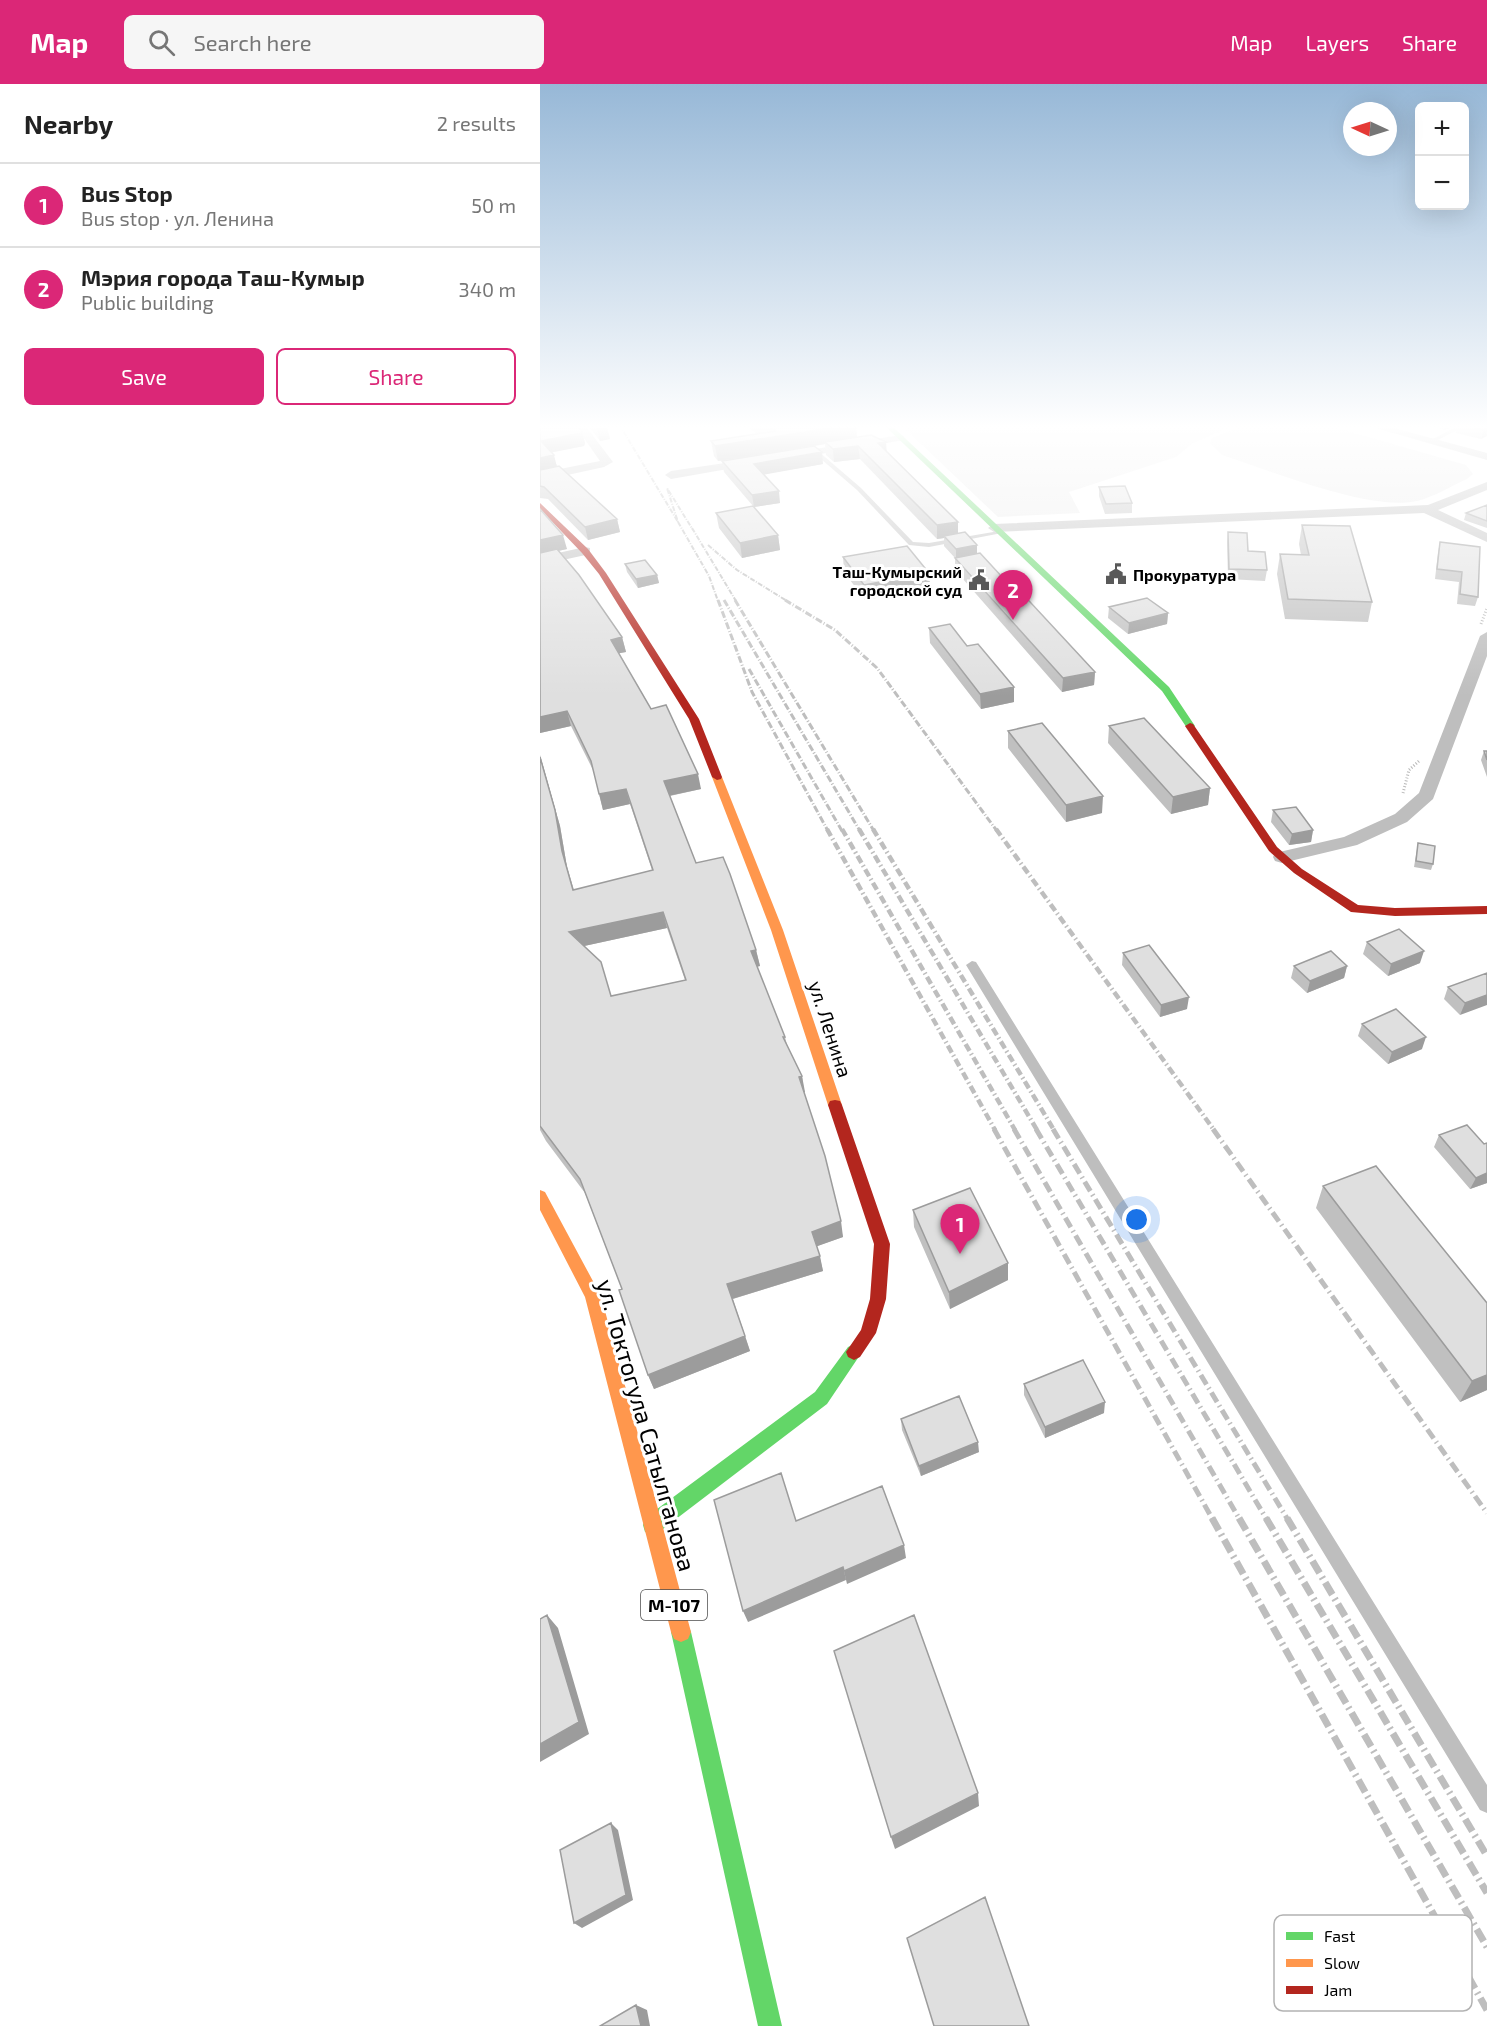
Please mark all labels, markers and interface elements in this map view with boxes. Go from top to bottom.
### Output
search box [124,15,544,69]
text: Map [30,25,88,59]
icon: search [145,26,178,59]
text: Search here [193,29,312,55]
text: Map [1230,30,1272,55]
text: Layers [1305,30,1369,55]
text: Share [1402,30,1457,55]
north arrow [1343,102,1397,156]
map controls [1415,102,1469,210]
button: + [1415,102,1469,156]
text: Nearby [24,108,113,139]
text: 2 results [437,111,516,135]
button: − [1415,156,1469,210]
text: Bus Stop [81,180,173,206]
text: 1 [39,193,48,217]
text: 50 m [471,193,516,217]
text: Bus stop · ул. Ленина [81,206,274,230]
text: Мэрия города Таш-Кумыр [81,264,365,290]
text: 2 [38,277,49,301]
text: 340 m [459,277,516,301]
text: Public building [81,290,214,314]
button: Save [24,348,264,405]
button: Share [276,348,516,405]
place label: Таш-Кумырский городской суд [833,562,962,599]
public building icon: Прокуратура [1104,562,1128,586]
place label: Прокуратура [1133,565,1236,584]
public building icon: Таш-Кумырский городской суд [967,568,991,592]
pin: 2 [994,570,1032,620]
street label: ул. Ленина [803,978,858,1081]
pin: 1 [940,1204,980,1254]
your location [1122,1205,1151,1234]
street label: ул. Токтогула Сатылганова [590,1276,703,1575]
road number: М-107 [641,1590,707,1620]
legend [1274,1915,1472,2011]
text: Fast [1324,1926,1355,1945]
text: Slow [1324,1953,1360,1972]
text: Jam [1324,1980,1352,1999]

